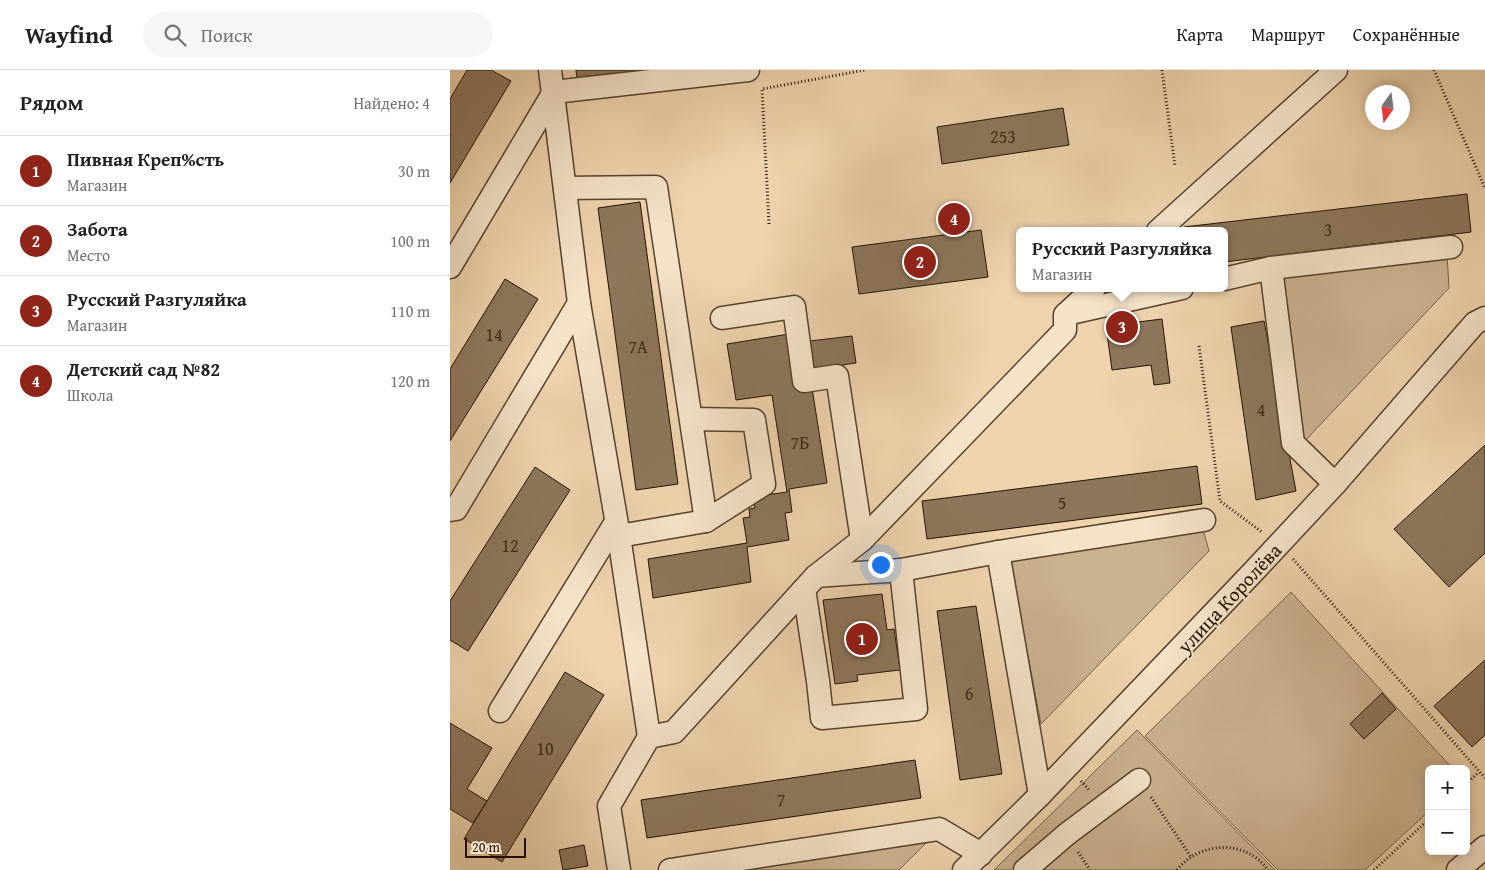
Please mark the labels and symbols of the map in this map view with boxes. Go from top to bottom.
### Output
north arrow [1365,85,1410,130]
house number: 253 [990,123,1016,150]
pin: 4 [938,200,970,238]
house number: 3 [1324,216,1332,243]
pin: 2 [904,243,936,281]
pin: 3 [1106,308,1138,346]
house number: 14 [485,321,503,348]
house number: 7А [628,333,648,360]
house number: 4 [1257,396,1265,423]
house number: 7Б [791,429,809,456]
house number: 5 [1058,489,1066,516]
house number: 12 [501,532,519,559]
street label: улица Королёва [1169,536,1288,660]
your location [868,552,894,578]
pin: 1 [846,620,878,658]
house number: 6 [965,680,973,707]
house number: 10 [536,735,554,762]
house number: 7 [777,786,785,813]
scale bar [465,835,526,858]

